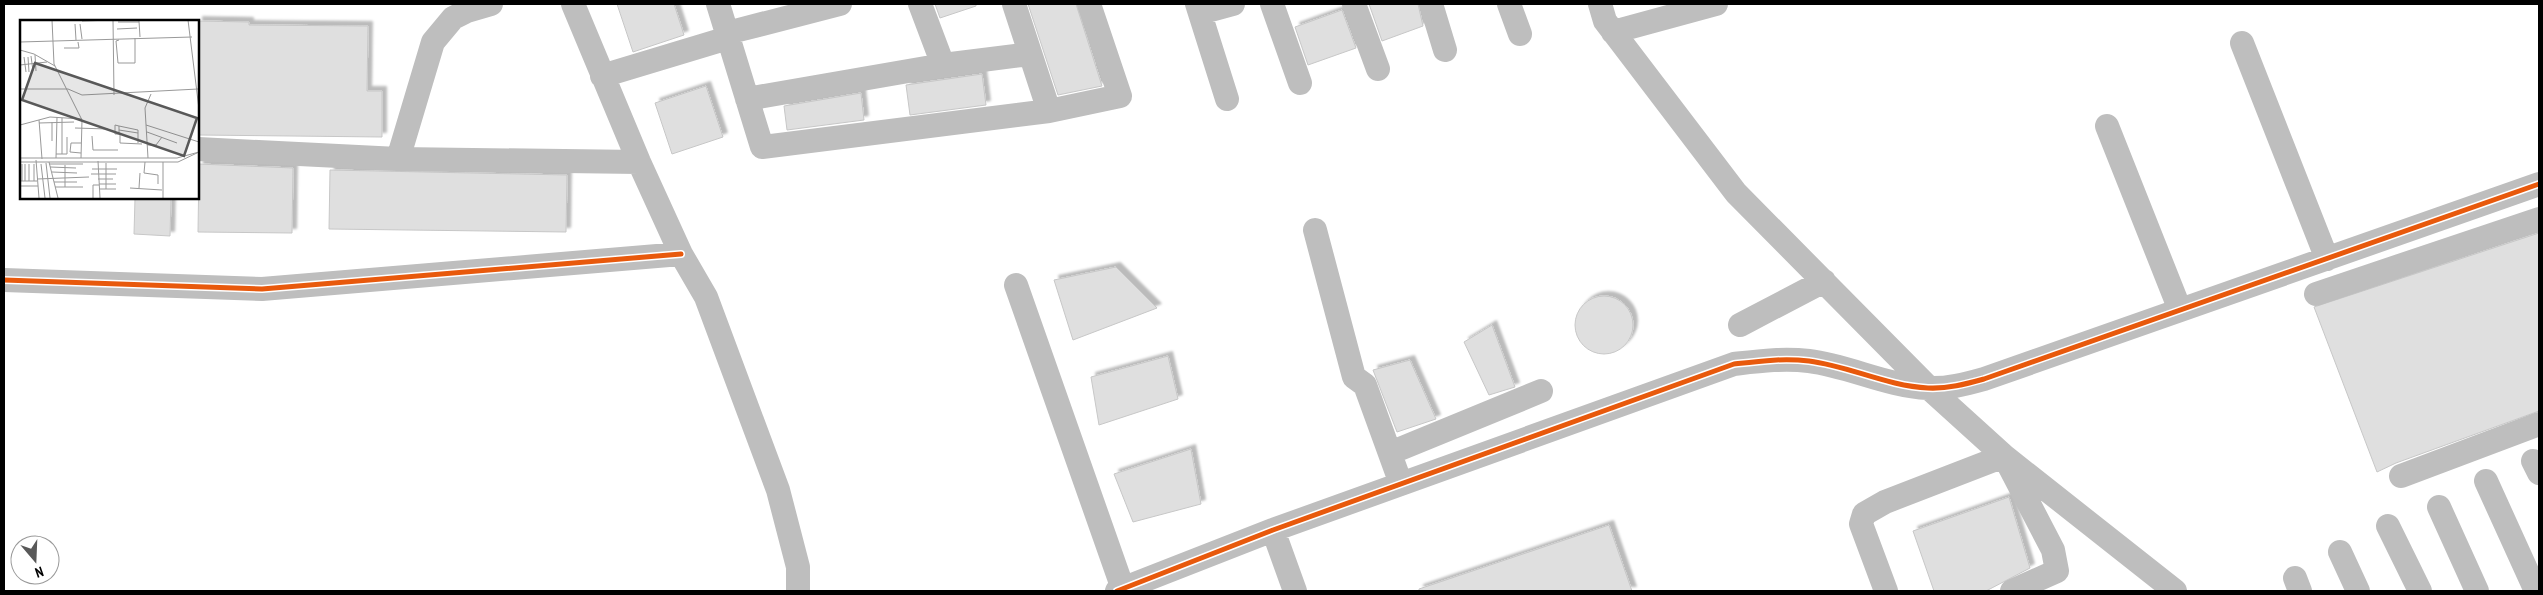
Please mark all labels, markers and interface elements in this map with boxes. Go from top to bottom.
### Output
inset map [20,20,199,199]
north arrow [10,535,60,585]
text: N [33,563,46,582]

